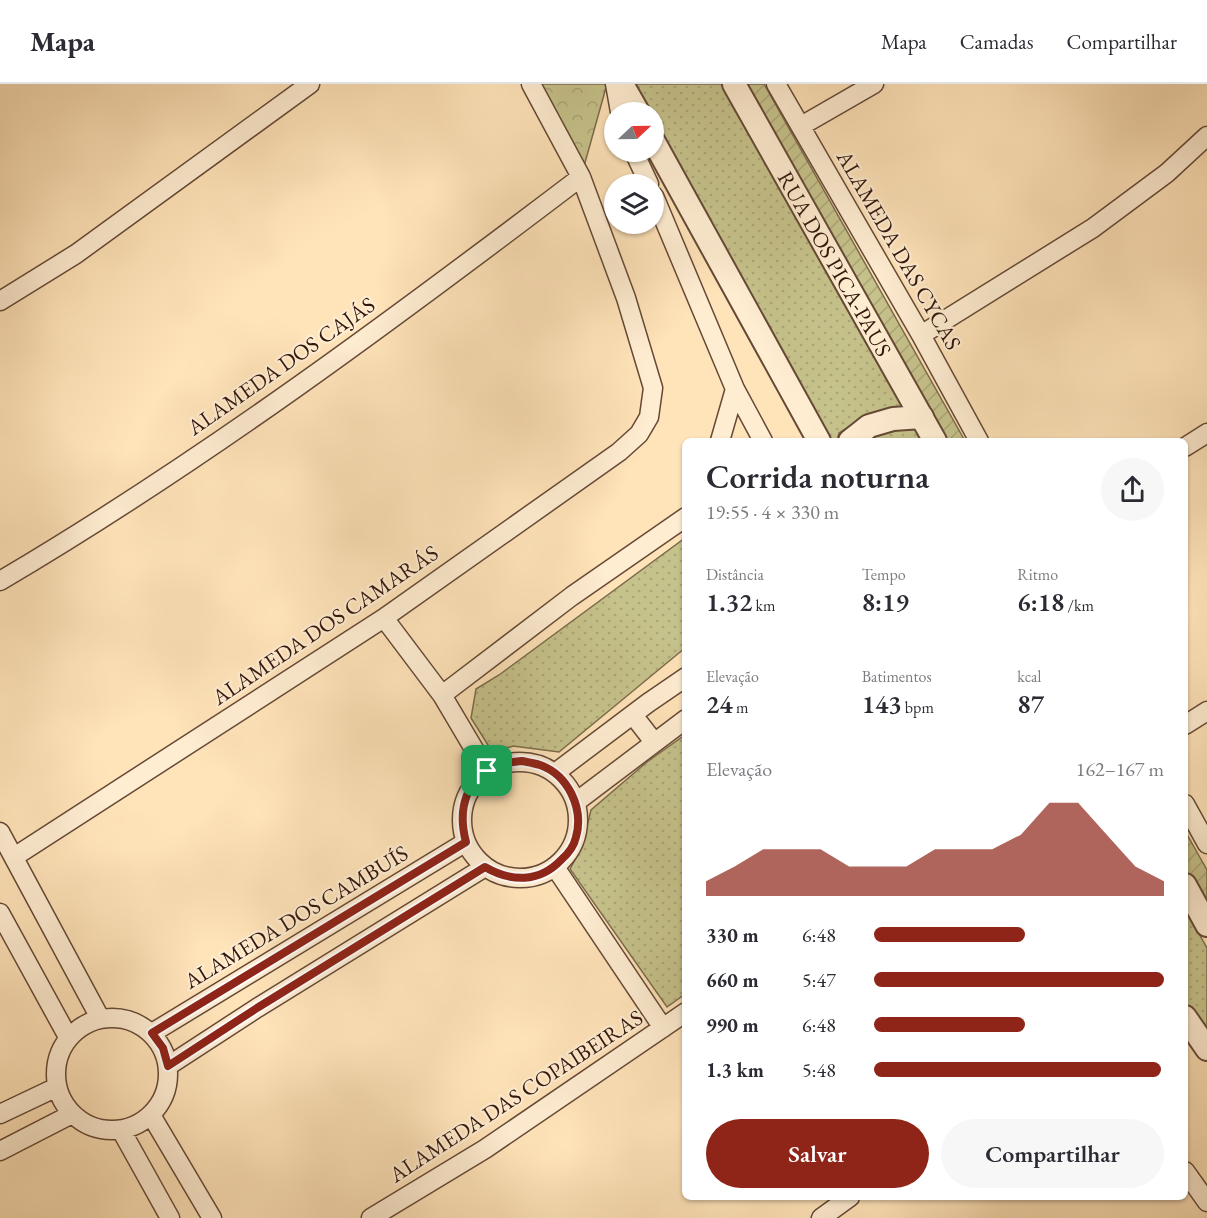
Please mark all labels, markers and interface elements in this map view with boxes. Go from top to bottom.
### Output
text: Mapa [30,23,95,59]
text: Mapa [881,28,927,55]
text: Camadas [960,28,1033,55]
text: Compartilhar [1066,28,1177,55]
north arrow [604,102,664,162]
map controls [604,102,664,234]
street label: ALAMEDA DAS CYCAS [829,144,968,355]
street label: RUA DOS PICA-PAUS [771,166,899,361]
button: layers [604,174,664,234]
street label: ALAMEDA DOS CAJÁS [181,290,381,442]
text: Corrida noturna [706,455,929,498]
button: share [1101,458,1164,521]
text: 19:55 · 4 × 330 m [706,499,839,525]
street label: ALAMEDA DOS CAMARÁS [205,538,444,712]
text: Distância [706,564,764,585]
text: Tempo [862,564,906,585]
text: Ritmo [1017,564,1058,585]
text: 1.32 [706,585,752,619]
text: 8:19 [862,585,909,619]
text: 6:18 [1017,585,1064,619]
text: km [752,595,775,616]
text: /km [1064,595,1094,616]
text: Elevação [706,666,759,687]
text: Batimentos [862,666,932,687]
text: kcal [1017,666,1041,687]
text: 24 [706,687,733,721]
text: 143 [862,687,902,721]
text: 87 [1017,687,1044,721]
text: m [733,697,748,718]
text: bpm [902,697,934,718]
pin [461,745,512,796]
icon: arrive [470,754,503,787]
text: Elevação [706,756,772,782]
text: 162–167 m [1076,756,1164,782]
street label: ALAMEDA DOS CAMBUÍS [178,838,413,996]
text: 330 m [706,922,759,948]
text: 6:48 [802,922,836,948]
text: 660 m [706,967,759,993]
text: 5:47 [802,967,836,993]
street label: ALAMEDA DAS COPAIBEIRAS [383,1003,648,1190]
text: 990 m [706,1012,759,1038]
text: 6:48 [802,1012,836,1038]
text: 1.3 km [706,1057,764,1083]
text: 5:48 [802,1057,836,1083]
button: Salvar [706,1119,929,1188]
button: Compartilhar [941,1119,1164,1188]

